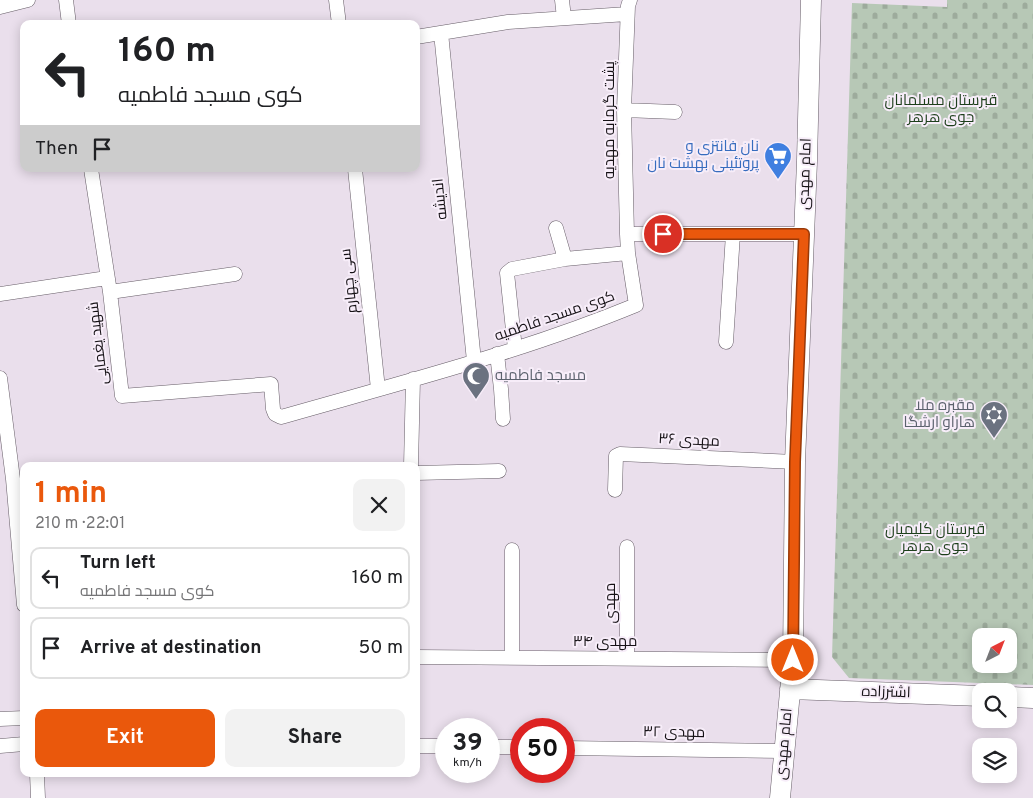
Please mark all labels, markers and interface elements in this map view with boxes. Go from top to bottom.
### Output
text: 160 m [118,30,216,74]
icon: left [35,40,100,105]
street label: پشت گرمابه مهدیه [601,61,620,179]
text: کوی مسجد فاطمیه [118,83,303,110]
park label: قبرستان مسلمانان جوی هرهر [885,92,997,128]
icon: arrive [88,135,116,163]
text: Then [35,137,78,161]
place label: نان فانتزی و پروتئینی بهشت نان [647,138,759,174]
street label: امام مهدی [795,138,817,210]
supermarket icon: نان فانتزی و پروتئینی بهشت نان [763,141,793,180]
street label: اندیشه [429,177,453,221]
pin [642,213,684,255]
icon: arrive [649,220,677,248]
street label: سی چهارم [337,248,363,314]
street label: کوی مسجد فاطمیه [492,288,618,346]
street label: شهید یغمایی [84,300,114,386]
mosque icon: مسجد فاطمیه [461,361,491,400]
place label: مسجد فاطمیه [495,367,586,386]
place label: مقبره ملا هاراو ارشگا [904,397,975,433]
synagogue icon: مقبره ملا هاراو ارشگا [979,400,1009,439]
street label: مهدی ۳۶ [658,430,720,452]
text: 1 min [35,476,107,513]
button: close [353,479,405,531]
text: 210 m · 22:01 [35,514,125,534]
park label: قبرستان کلیمیان جوی هرهر [885,521,985,557]
text: Turn left [80,551,156,575]
icon: left [37,564,65,592]
text: 160 m [352,566,403,590]
text: کوی مسجد فاطمیه [80,582,214,602]
street label: مهدی [602,583,621,624]
north arrow [972,628,1018,672]
map controls [972,628,1017,783]
street label: مهدی ۳۴ [573,633,637,652]
position arrow [766,633,818,685]
icon: arrive [37,634,65,662]
text: Arrive at destination [80,636,261,660]
text: 50 m [358,636,403,660]
street label: اشترزاده [861,683,911,703]
button: search [972,683,1017,728]
street label: امام مهدی [772,707,798,781]
button: Exit [35,709,215,767]
button: Share [225,709,405,767]
speed limit sign: 50 [510,718,575,783]
street label: مهدی ۳۲ [643,723,705,743]
text: 39 [452,728,483,760]
button: layers [972,738,1017,783]
text: km/h [453,755,482,771]

